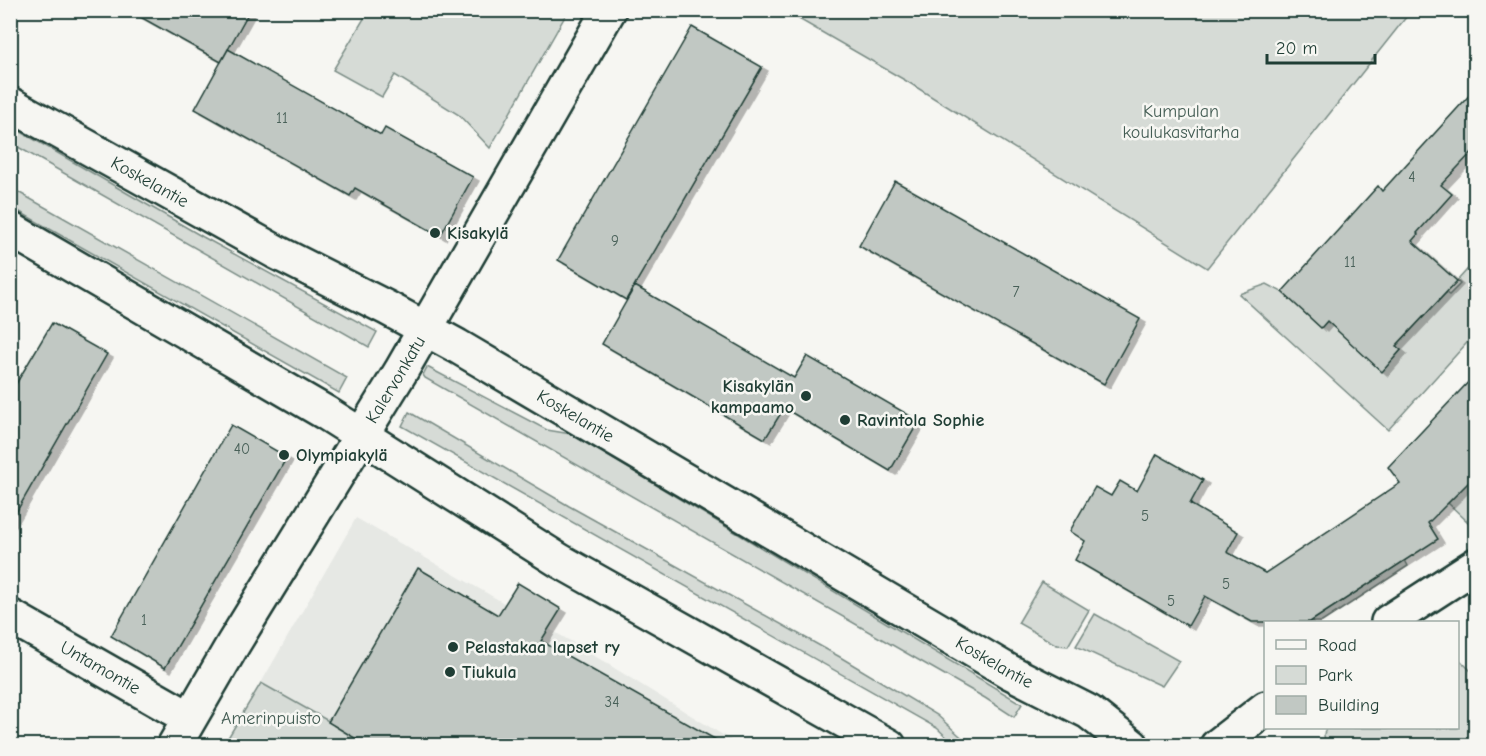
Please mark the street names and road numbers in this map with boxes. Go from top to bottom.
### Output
street label: Koskelantie [107,152,192,212]
street label: Kalervonkatu [361,332,429,427]
street label: Koskelantie [533,385,618,447]
street label: Koskelantie [952,632,1037,692]
street label: Untamontie [56,636,144,699]

